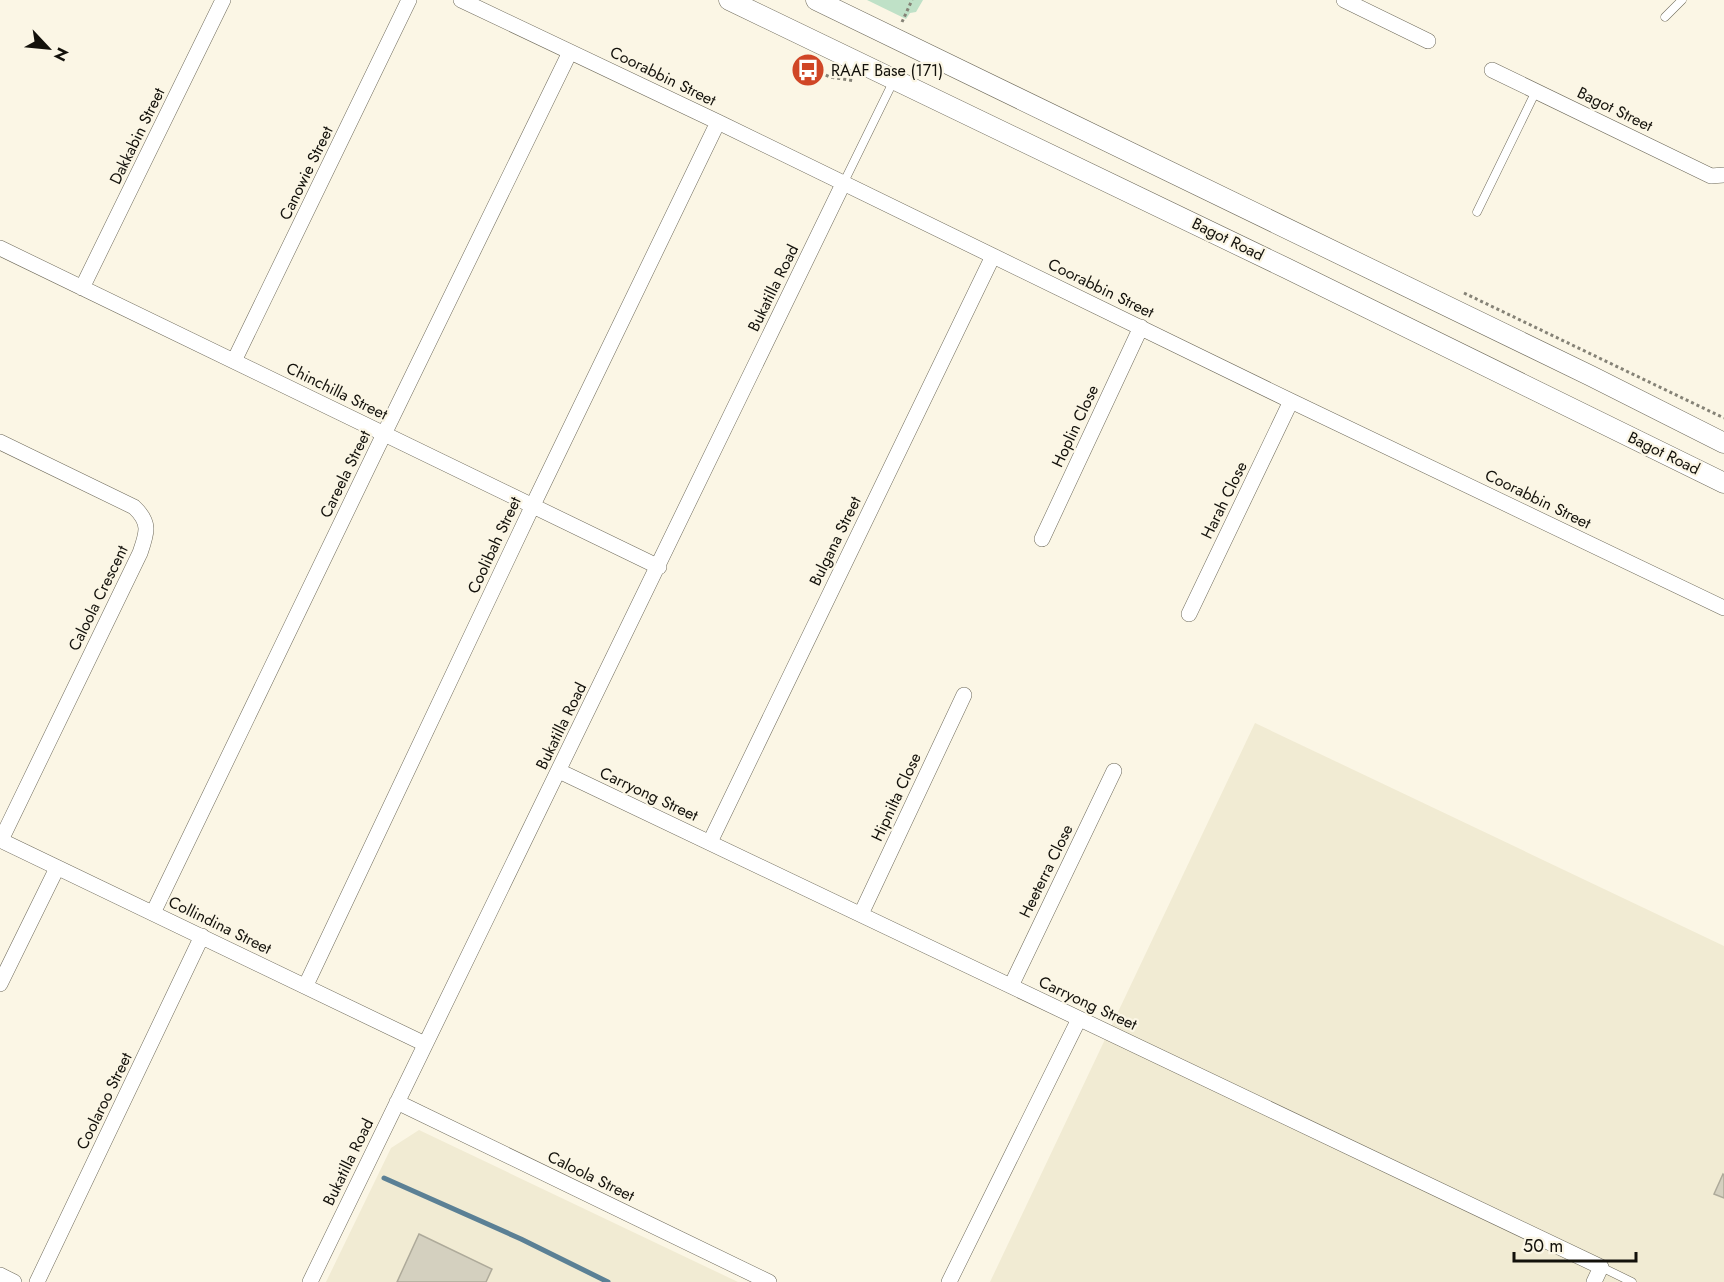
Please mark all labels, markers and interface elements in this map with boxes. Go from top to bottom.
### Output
north arrow [18,18,78,78]
street label: Coorabbin Street [606,40,720,112]
text: N [48,44,74,65]
bus stop icon: RAAF Base (171) [790,52,826,88]
place label: RAAF Base (171) [831,59,943,82]
street label: Bagot Street [1573,81,1657,137]
street label: Dakkabin Street [104,84,170,188]
street label: Canowie Street [273,122,339,224]
street label: Bagot Road [1188,212,1268,266]
street label: Bukatilla Road [742,241,804,335]
street label: Coorabbin Street [1044,252,1158,324]
street label: Chinchilla Street [282,357,392,426]
street label: Hoplin Close [1046,381,1104,471]
street label: Careela Street [314,426,376,522]
street label: Bagot Road [1624,426,1704,480]
street label: Harah Close [1195,457,1253,543]
street label: Coorabbin Street [1481,463,1595,535]
street label: Bulgana Street [803,492,867,590]
street label: Coolibah Street [462,493,527,597]
street label: Caloola Crescent [62,541,134,655]
street label: Bukatilla Road [530,679,592,773]
street label: Hipnilta Close [865,749,927,845]
street label: Carryong Street [596,761,702,827]
street label: Heeterra Close [1013,820,1079,922]
street label: Collindina Street [165,890,276,960]
street label: Carryong Street [1035,970,1141,1036]
street label: Coolaroo Street [71,1048,138,1153]
street label: Bukatilla Road [317,1115,379,1209]
street label: Caloola Street [544,1145,638,1207]
scale bar [1514,1225,1636,1263]
text: 50 m [1523,1233,1563,1259]

